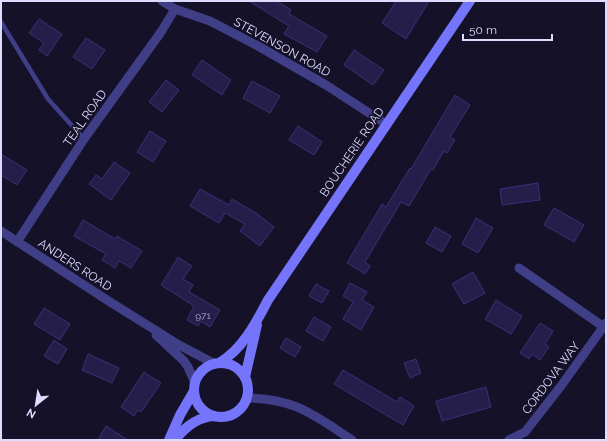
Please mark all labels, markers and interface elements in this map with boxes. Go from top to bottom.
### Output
street label: STEVENSON ROAD [231,15,333,80]
scale bar [463,16,552,42]
text: 50 m [469,23,497,37]
street label: TEAL ROAD [60,87,110,149]
street label: BOUCHERIE ROAD [317,104,387,199]
street label: ANDERS ROAD [36,236,115,294]
house number: 971 [195,310,211,321]
street label: CORDOVA WAY [519,339,583,417]
north arrow [16,385,56,425]
text: N [24,405,38,421]

